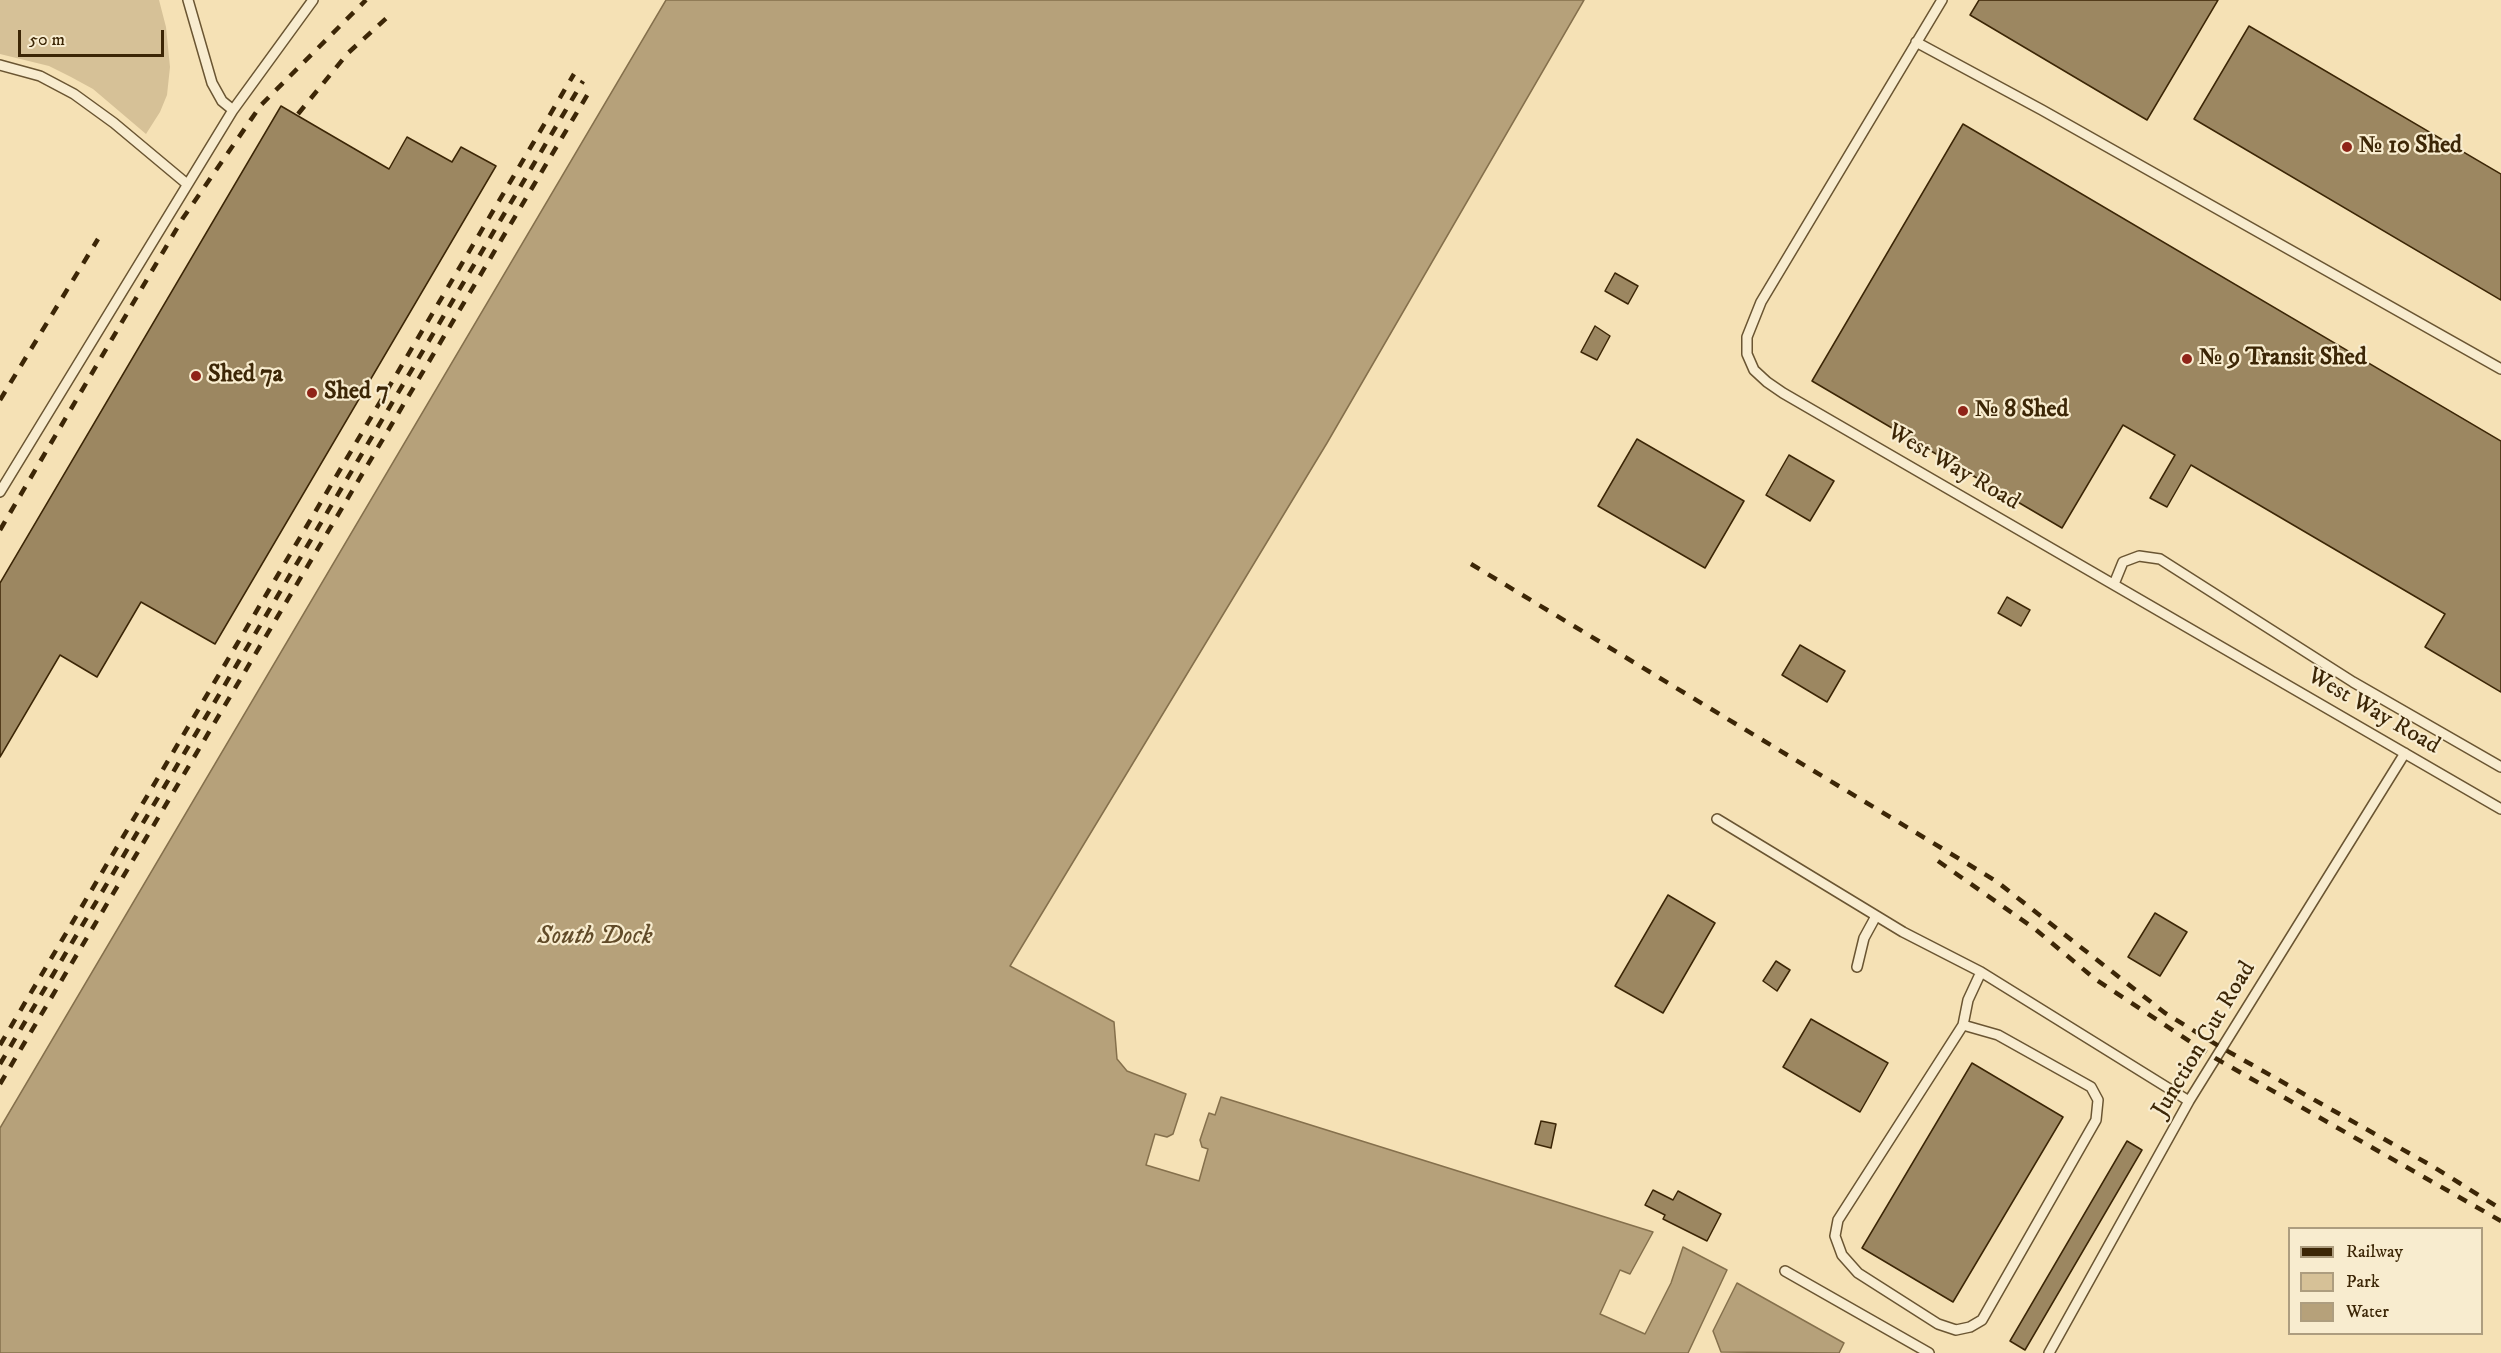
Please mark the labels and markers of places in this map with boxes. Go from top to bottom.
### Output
place label: № 10 Shed [2359,133,2462,161]
marker: № 10 Shed [2340,140,2354,154]
place label: № 9 Transit Shed [2199,345,2367,373]
marker: № 9 Transit Shed [2180,352,2194,366]
place label: Shed 7a [208,362,283,390]
marker: Shed 7a [189,369,203,383]
place label: Shed 7 [324,379,389,407]
marker: Shed 7 [305,386,319,400]
place label: № 8 Shed [1975,397,2068,425]
marker: № 8 Shed [1956,404,1970,418]

